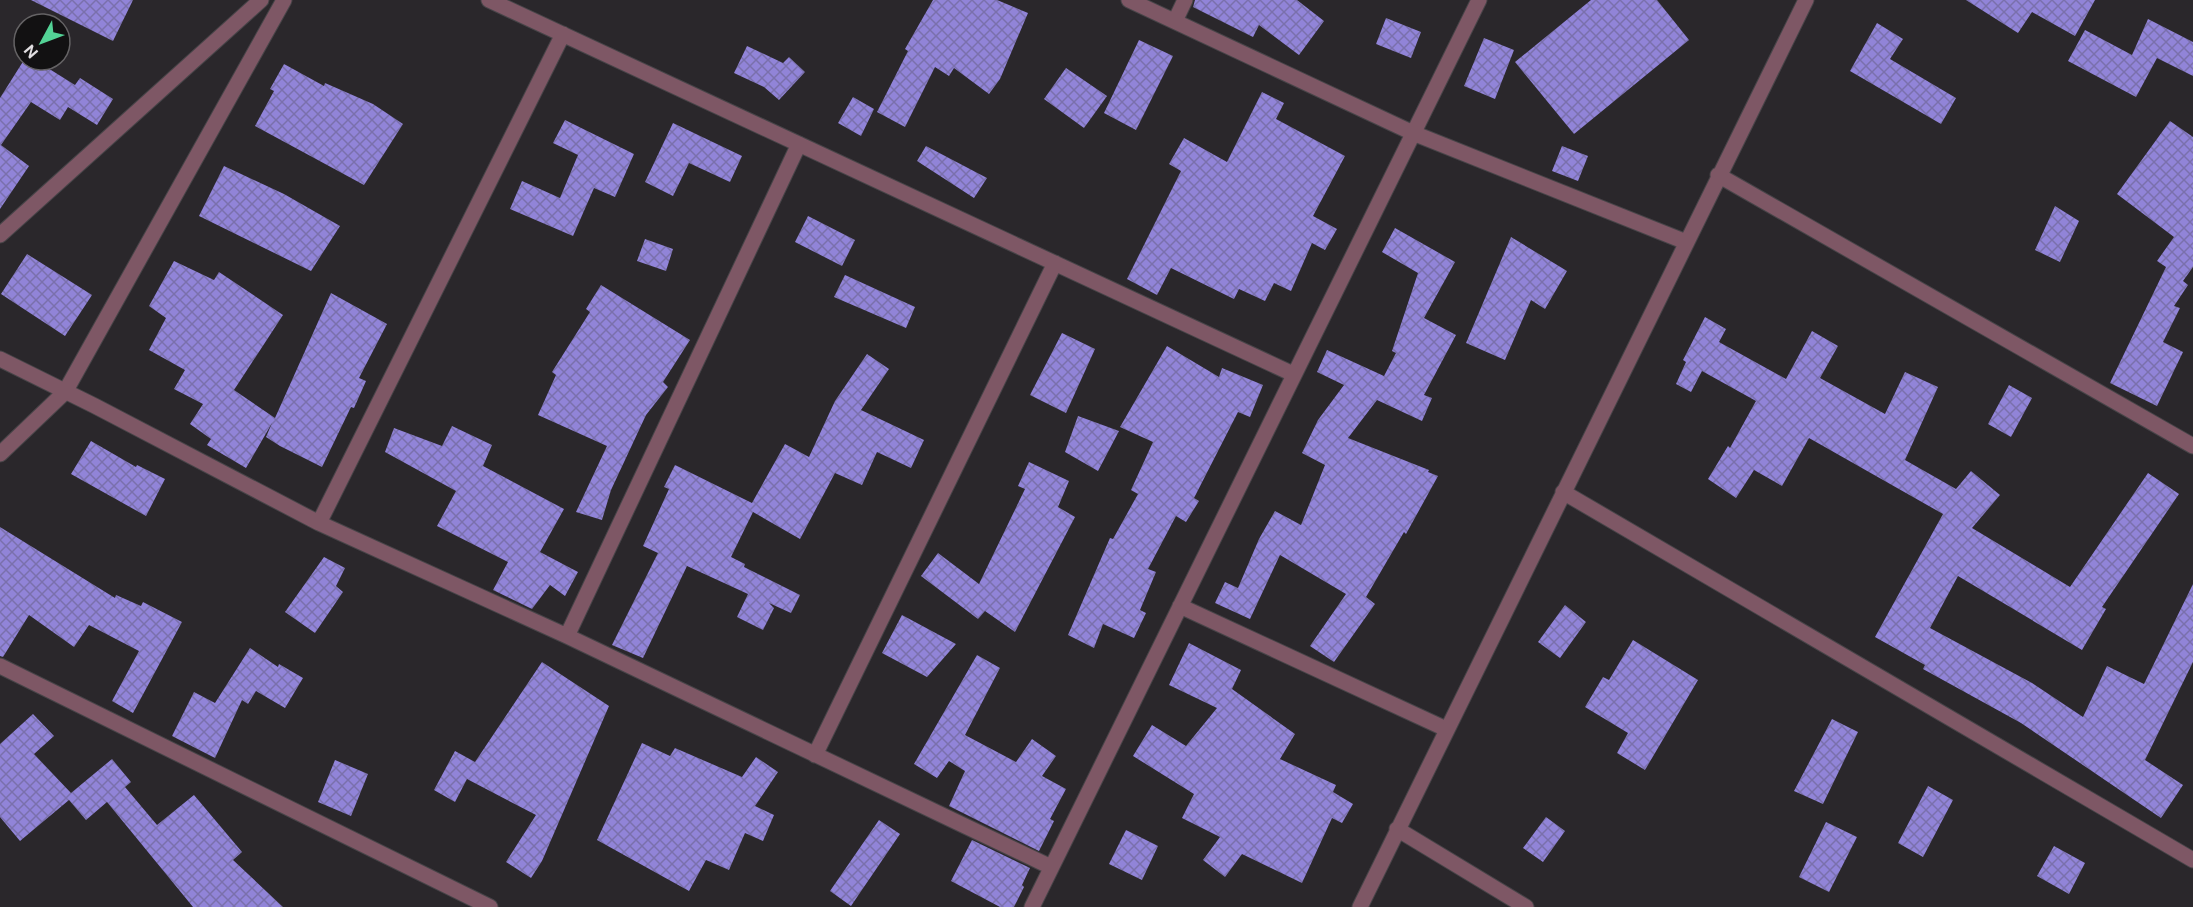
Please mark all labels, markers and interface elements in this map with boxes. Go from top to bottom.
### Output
north arrow [12,12,72,72]
text: N [19,40,43,63]

